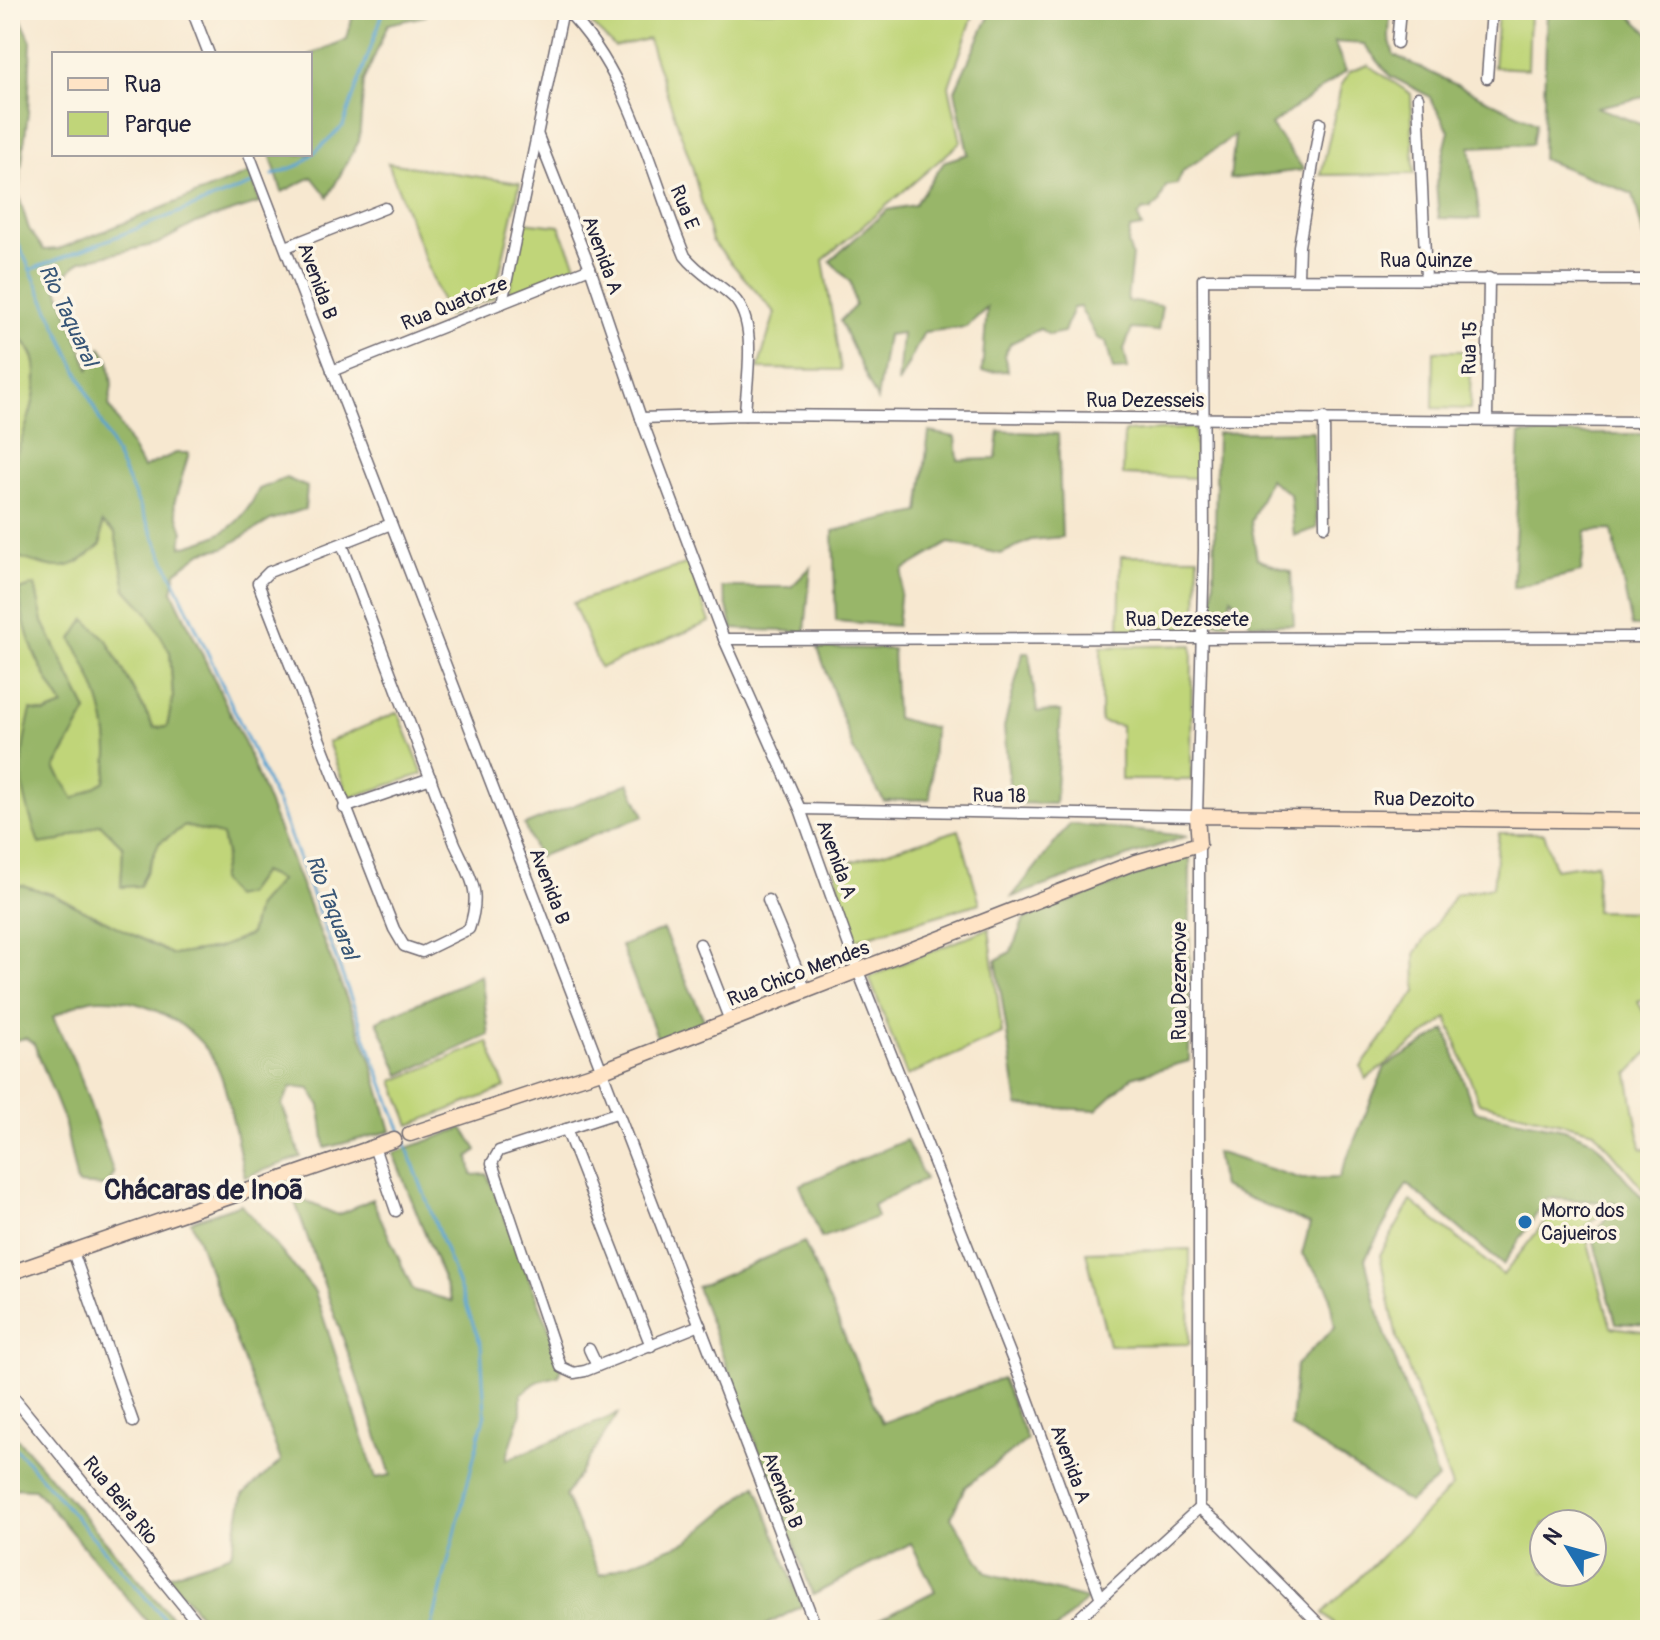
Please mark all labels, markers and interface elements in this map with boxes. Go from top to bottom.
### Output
legend [52,52,312,156]
text: Rua [124,70,161,99]
text: Parque [124,110,191,139]
street label: Rua E [664,181,705,233]
street label: Avenida A [577,213,628,298]
street label: Avenida B [292,239,343,323]
street label: Rua Quinze [1380,248,1472,273]
water label: Rio Taquaral [32,260,105,373]
street label: Rua Quatorze [397,271,511,336]
street label: Rua 15 [1457,321,1482,375]
street label: Rua Dezesseis [1086,388,1204,413]
street label: Rua Dezessete [1125,607,1249,632]
street label: Rua 18 [972,783,1026,808]
street label: Rua Dezoito [1373,786,1475,813]
street label: Avenida A [811,817,862,902]
street label: Avenida B [524,844,576,928]
water label: Rio Taquaral [299,851,366,966]
street label: Rua Dezenove [1167,921,1192,1040]
street label: Rua Chico Mendes [724,935,873,1012]
district label: Chácaras de Inoã [104,1173,304,1208]
place label: Morro dos Cajueiros [1541,1198,1624,1246]
marker: Morro dos Cajueiros [1516,1213,1534,1231]
street label: Avenida A [1045,1422,1096,1507]
street label: Avenida B [757,1448,809,1532]
street label: Rua Beira Rio [77,1451,164,1550]
north arrow [1528,1508,1608,1588]
text: N [1537,1522,1569,1551]

